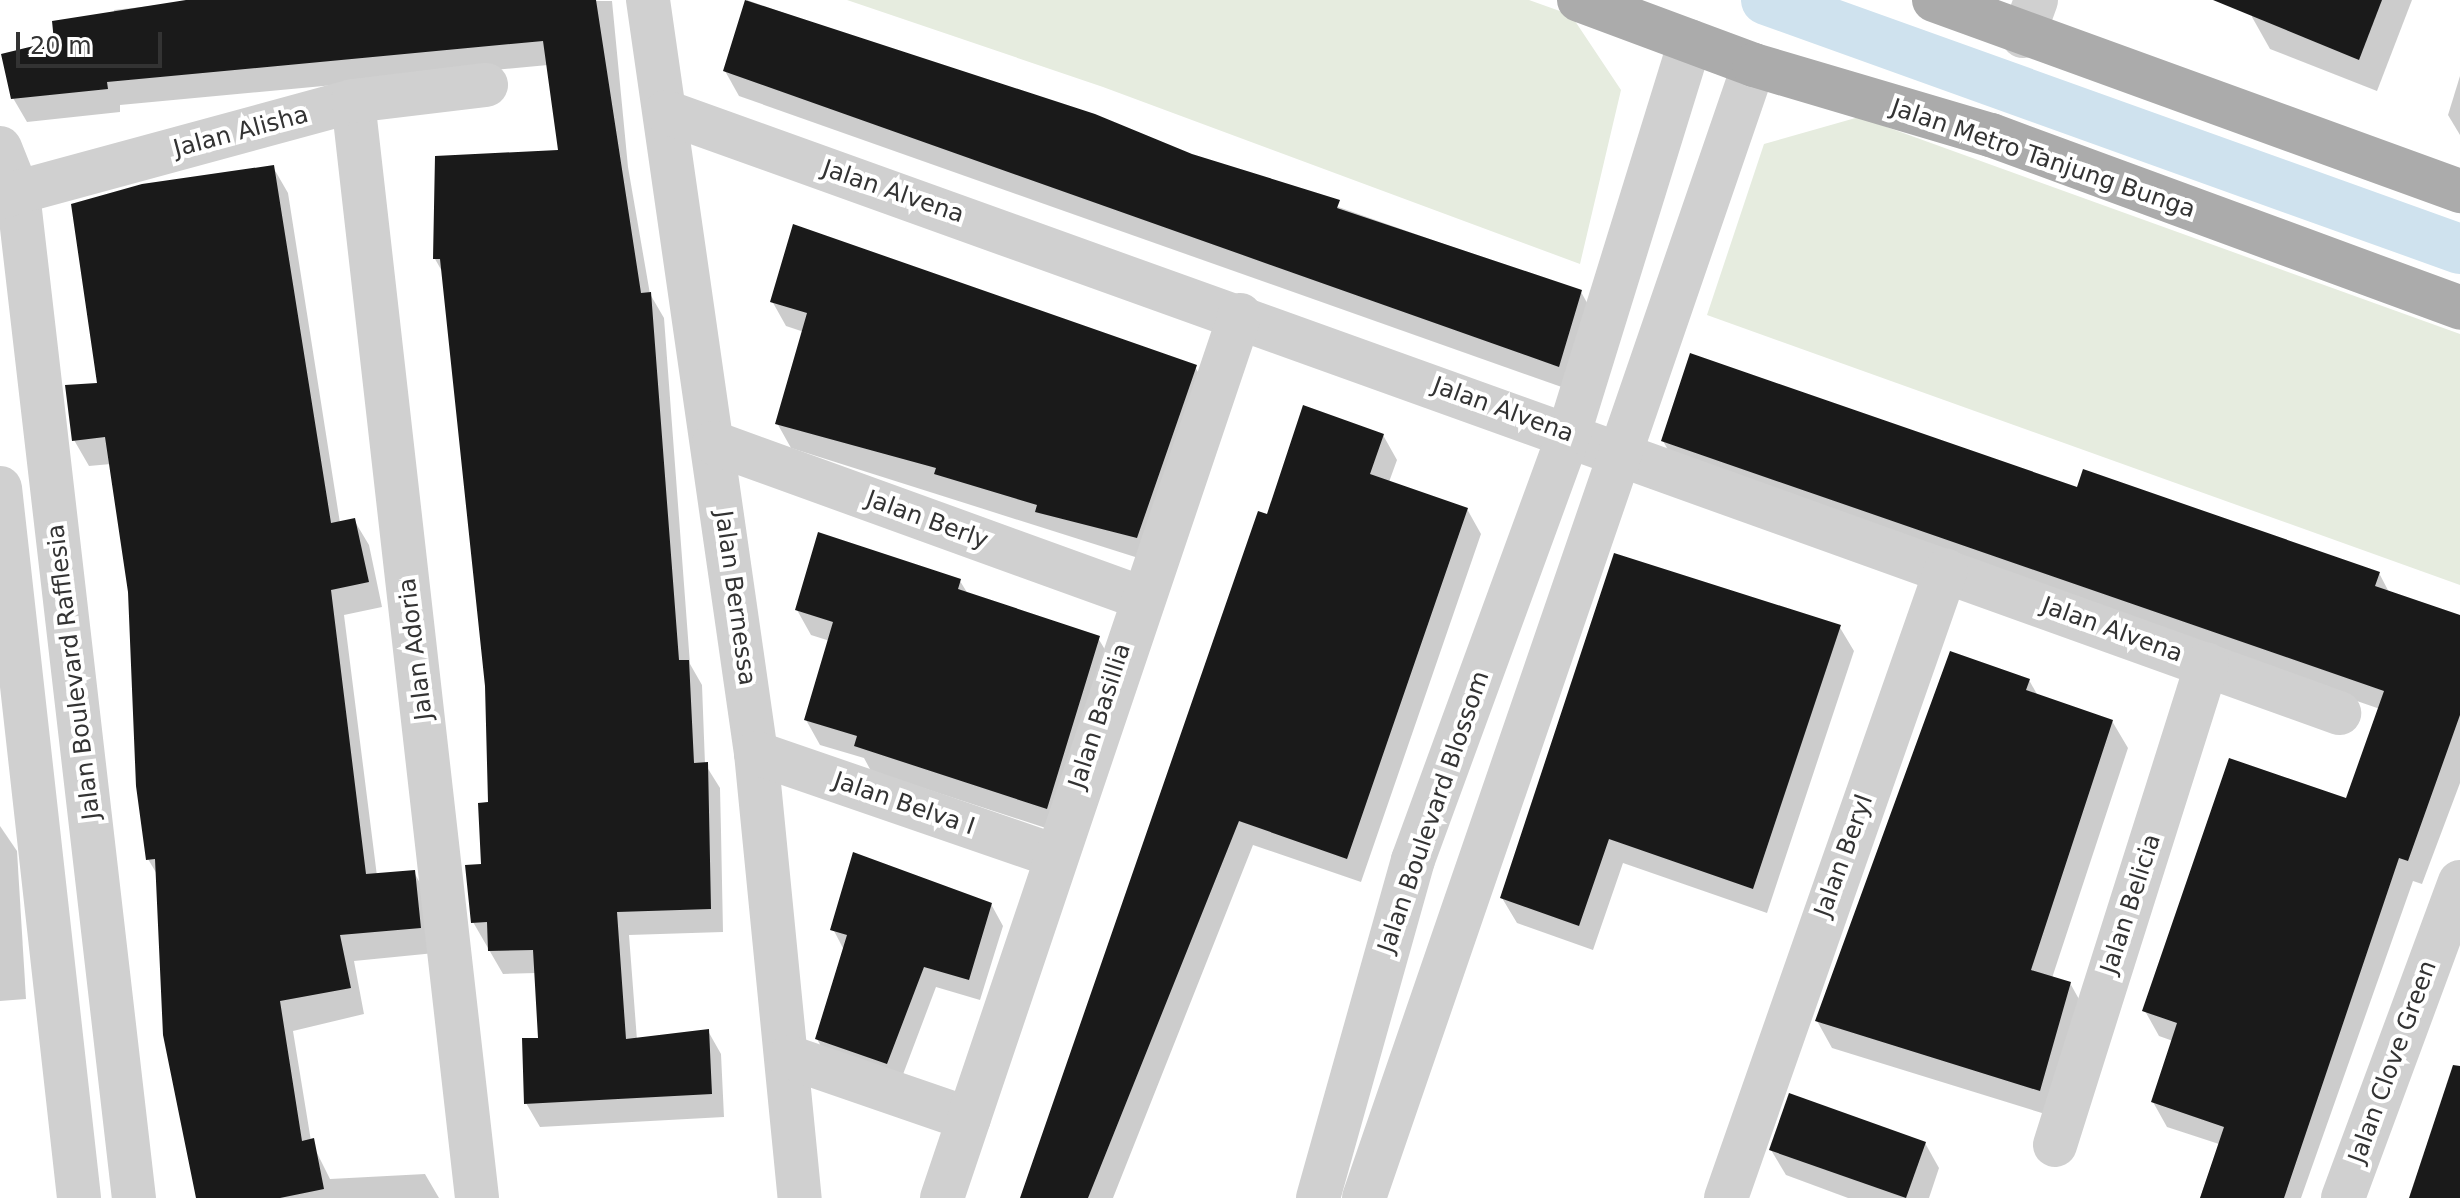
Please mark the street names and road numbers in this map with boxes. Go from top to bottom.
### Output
street label: Jalan Metro Tanjung Bunga [1887,93,2199,225]
street label: Jalan Alisha [171,100,311,164]
street label: Jalan Alvena [818,154,968,230]
street label: Jalan Alvena [1429,371,1577,449]
street label: Jalan Berly [862,485,992,555]
street label: Jalan Bernessa [708,509,762,687]
street label: Jalan Boulevard Rafflesia [42,522,106,822]
street label: Jalan Adoria [393,576,439,722]
street label: Jalan Alvena [2038,591,2186,669]
street label: Jalan Basillia [1063,640,1137,792]
street label: Jalan Boulevard Blossom [1372,667,1496,957]
street label: Jalan Belva I [830,766,978,842]
street label: Jalan Beryl [1809,791,1879,921]
street label: Jalan Belicia [2095,831,2167,977]
street label: Jalan Clove Green [2343,957,2443,1167]

